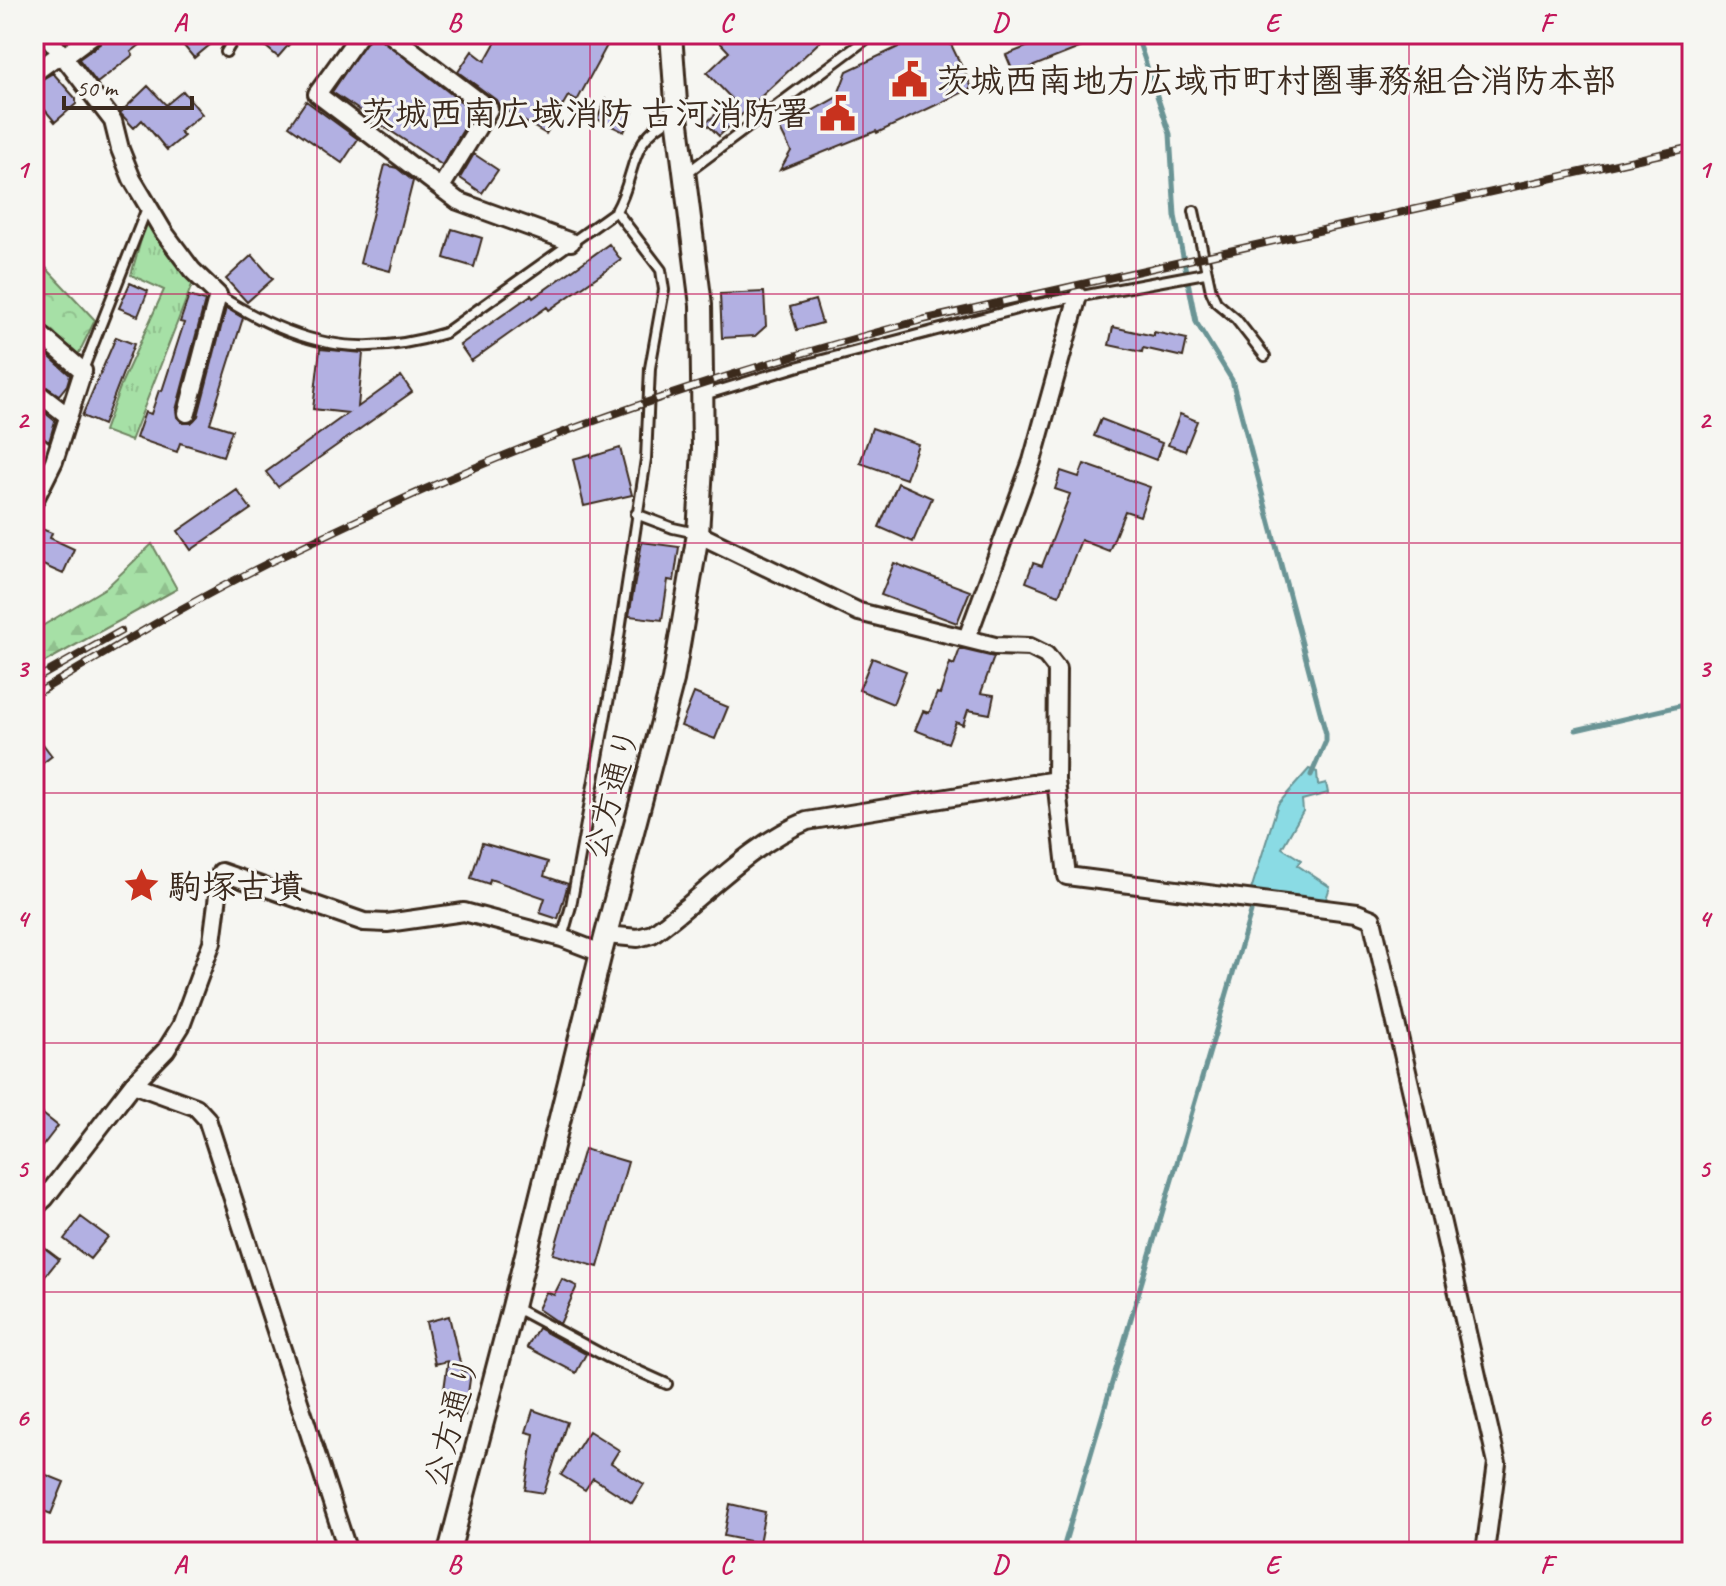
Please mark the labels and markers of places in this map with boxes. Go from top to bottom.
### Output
place label: 茨城西南地方広域市町村圏事務組合消防本部 [936,59,1616,102]
public building icon: 茨城西南地方広域市町村圏事務組合消防本部 [891,61,929,99]
place label: 茨城西南広域消防 古河消防署 [361,92,811,135]
public building icon: 茨城西南広域消防 古河消防署 [818,94,856,132]
place label: 駒塚古墳 [168,865,304,908]
place icon: 駒塚古墳 [123,867,161,905]

